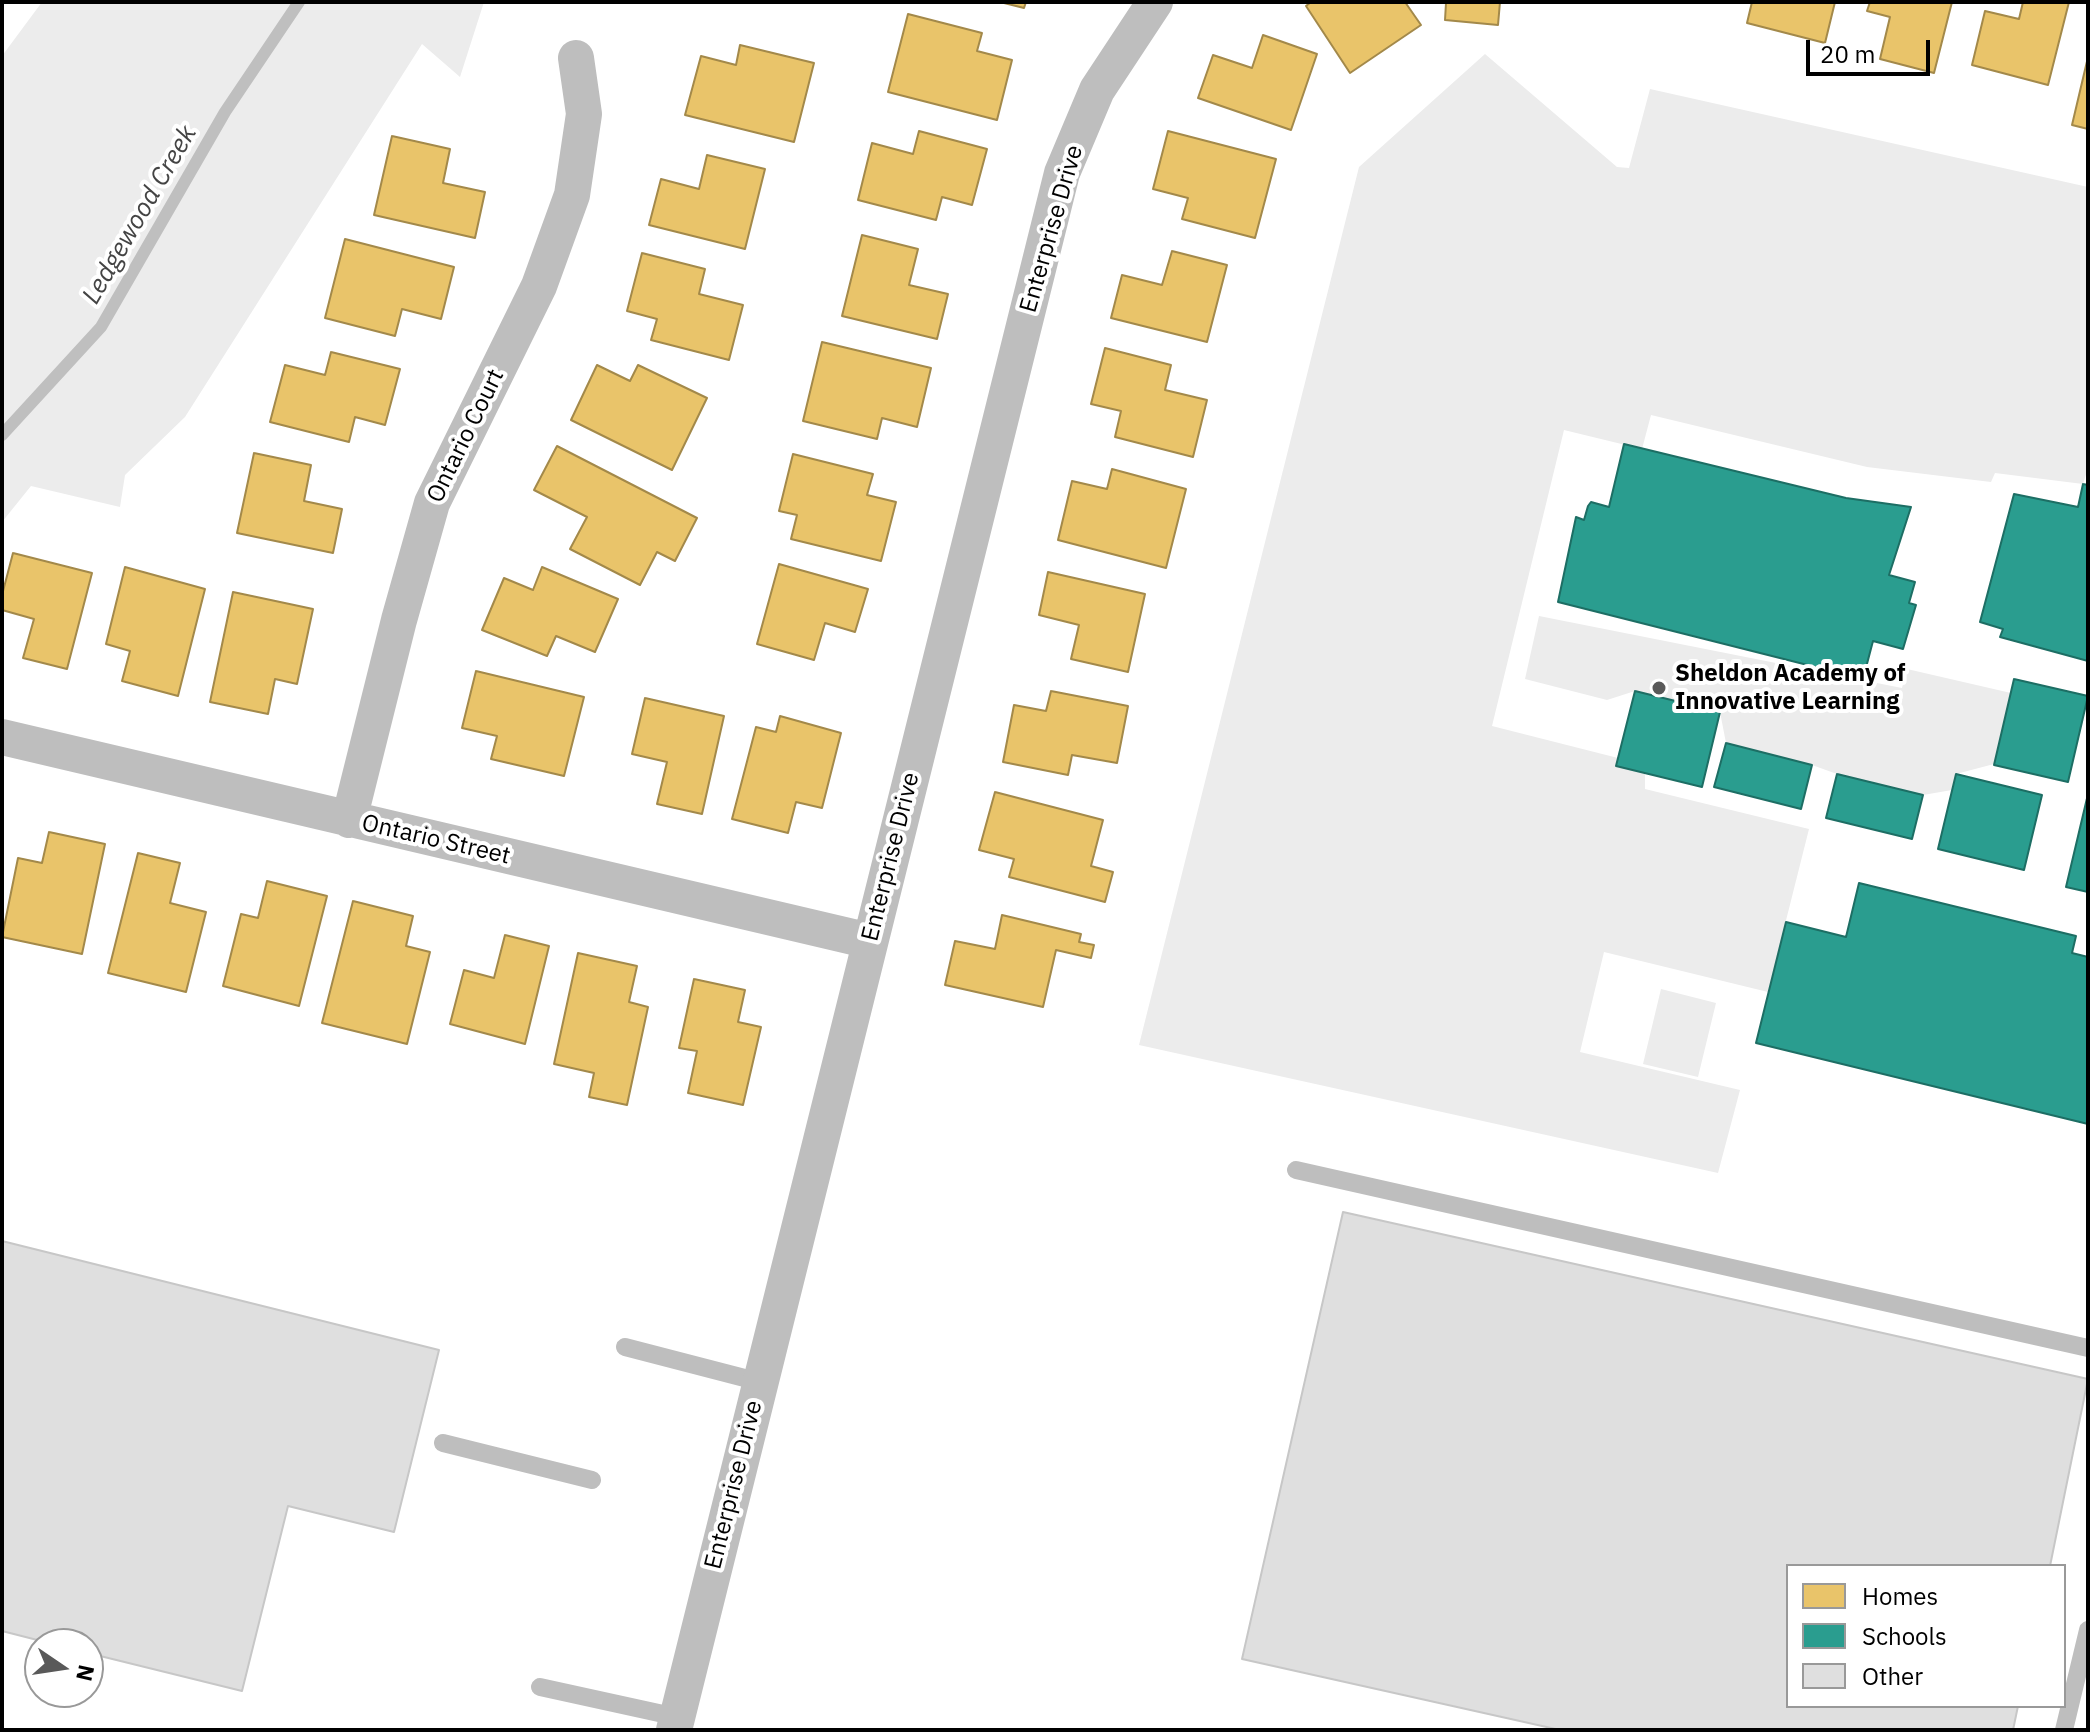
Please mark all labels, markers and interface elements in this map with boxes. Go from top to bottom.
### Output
scale bar [1810,24,1934,74]
text: 20 m [1820,38,1875,70]
water label: Ledgewood Creek [76,120,204,310]
street label: Enterprise Drive [1014,142,1090,316]
street label: Ontario Court [421,364,511,508]
place label: Sheldon Academy of Innovative Learning [1675,660,1906,716]
marker: Sheldon Academy of Innovative Learning [1650,679,1668,697]
street label: Enterprise Drive [856,770,926,944]
street label: Ontario Street [359,809,513,871]
street label: Enterprise Drive [699,1398,769,1572]
legend [1786,1564,2066,1708]
text: Homes [1862,1580,1938,1612]
text: Schools [1862,1620,1947,1652]
north arrow [24,1628,104,1708]
text: Other [1862,1660,1923,1692]
text: N [70,1662,102,1684]

